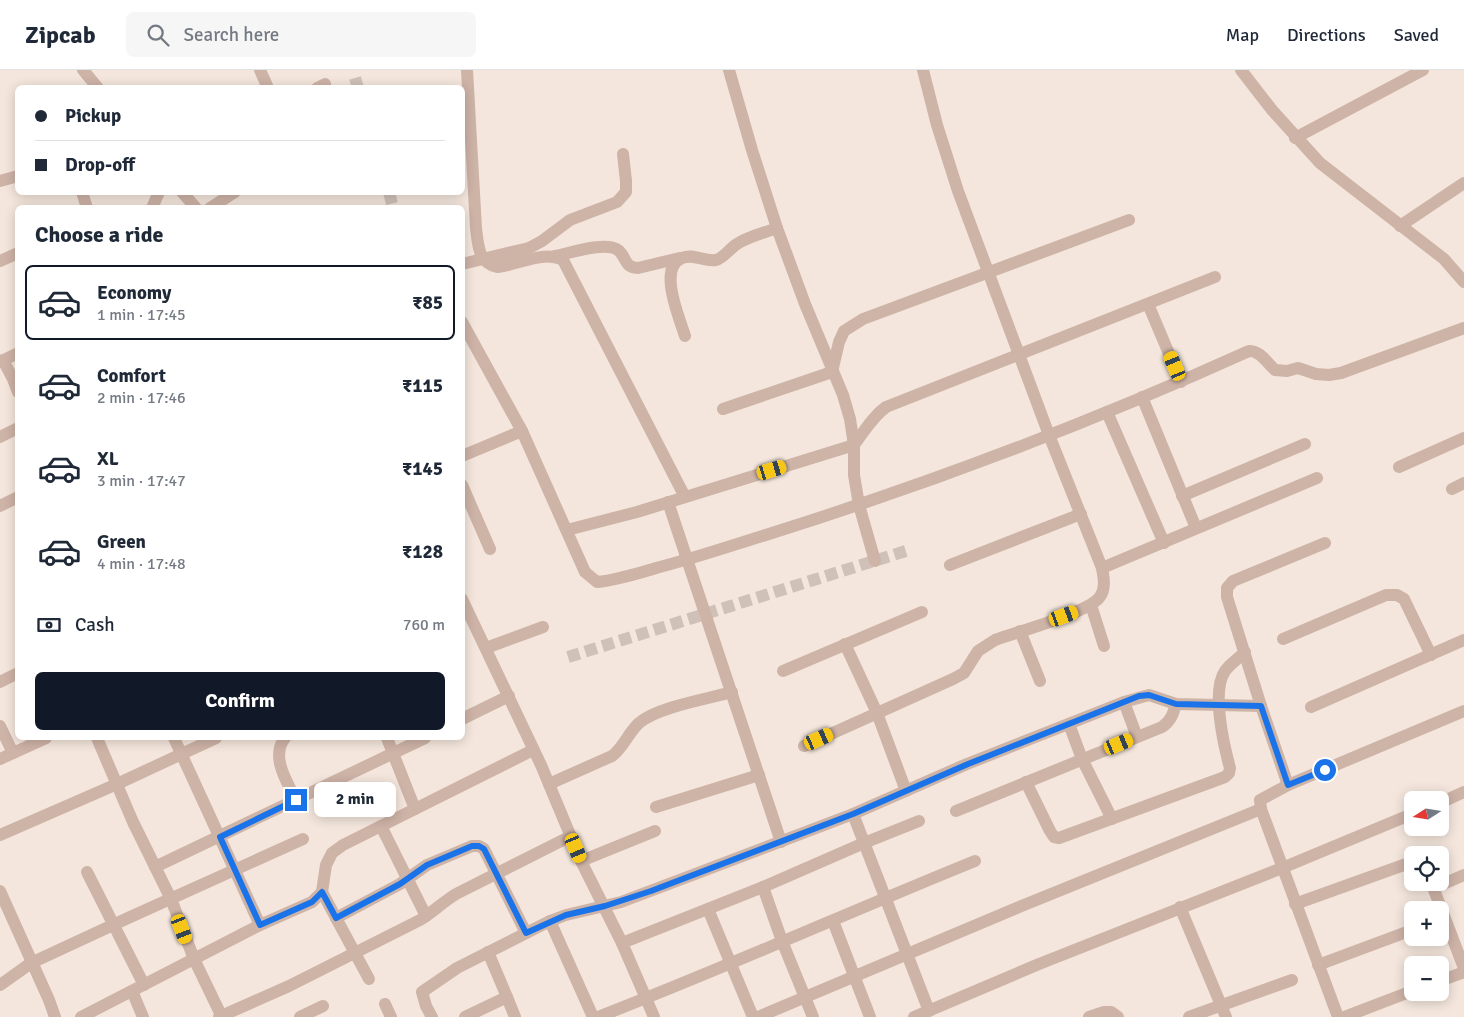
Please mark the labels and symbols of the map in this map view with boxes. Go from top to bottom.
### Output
car [1162,349,1187,383]
car [755,458,788,482]
car [1047,604,1080,628]
car [802,726,835,752]
car [1102,731,1135,757]
route start [1314,759,1336,781]
callout: 2 min [314,782,396,818]
route end [285,789,307,811]
north arrow [1404,791,1449,836]
car [563,831,588,865]
car [169,912,194,946]

